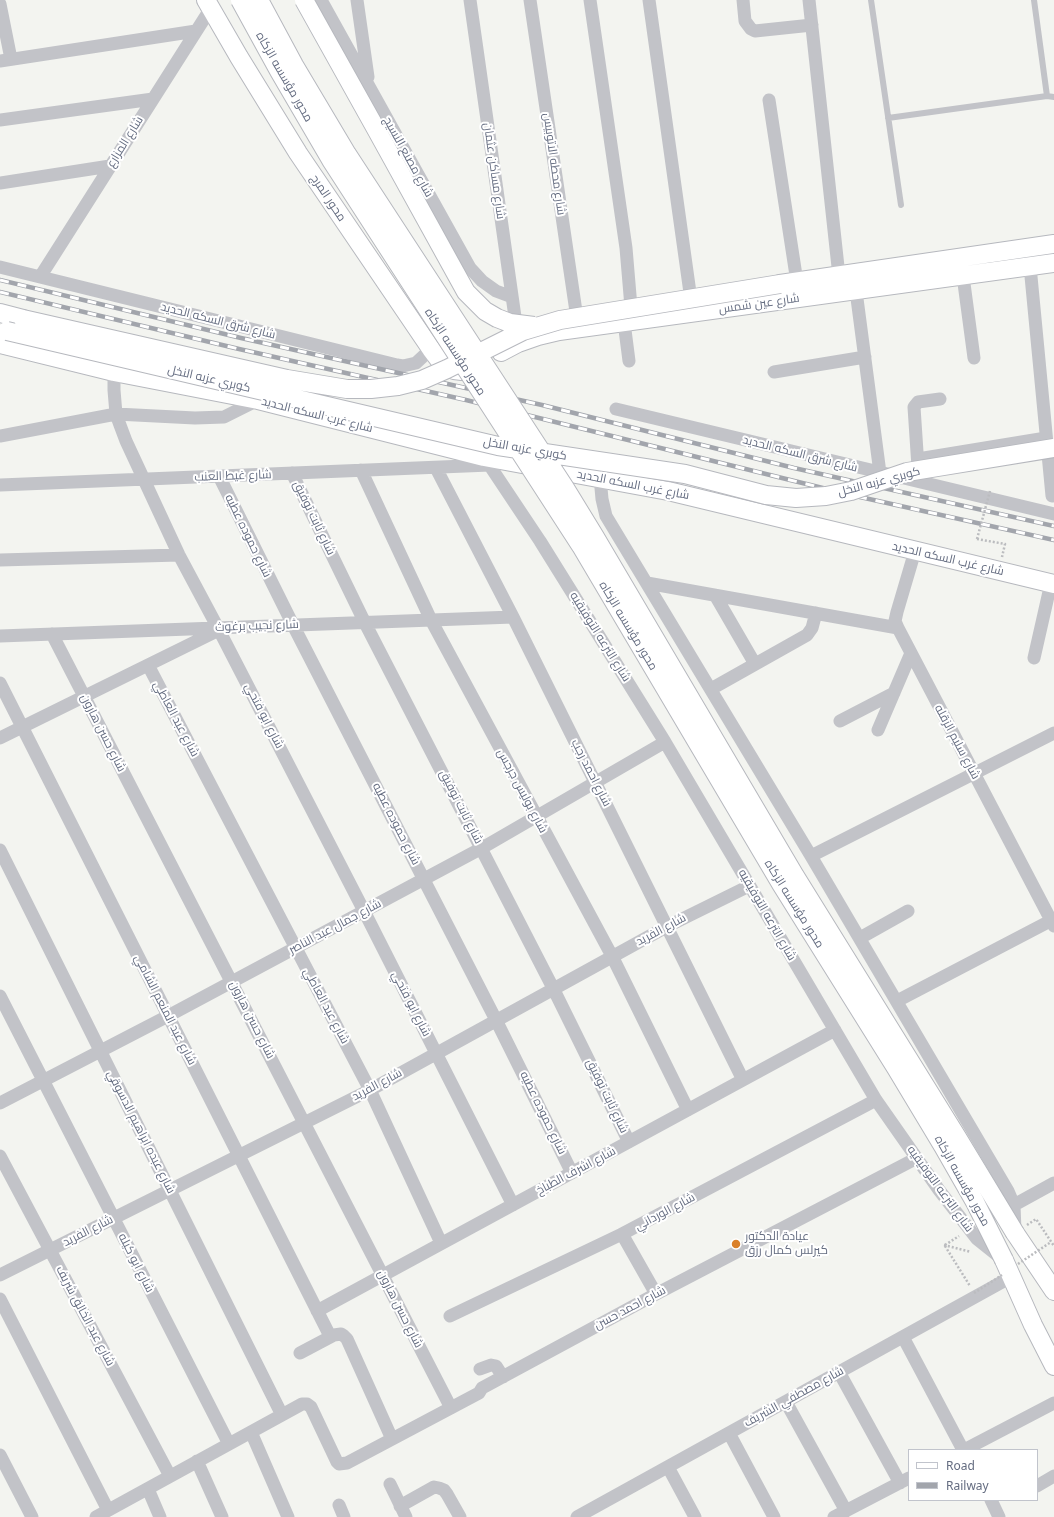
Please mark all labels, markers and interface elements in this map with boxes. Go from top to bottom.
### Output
street label: محور مؤسسه الزكاه [252,30,316,124]
street label: شارع محطه الاتوبيس [540,112,568,216]
street label: شارع المزارع [104,114,146,170]
street label: شارع مصنع النسيج [380,114,436,200]
street label: شارع مساكن عثمان [480,122,508,220]
street label: محور المرج [307,172,349,224]
street label: شارع عين شمس [718,291,800,317]
street label: شارع شرق السكه الحديد [159,300,277,342]
street label: محور مؤسسه الزكاه [421,306,489,398]
street label: كوبري عزبه النخل [166,362,252,396]
street label: شارع غرب السكه الحديد [260,394,374,436]
street label: شارع شرق السكه الحديد [741,433,859,475]
street label: كوبري عزبه النخل [482,435,568,463]
street label: كوبري عزبه النخل [836,464,922,500]
street label: شارع غيط العنب [194,467,272,485]
street label: شارع غرب السكه الحديد [576,467,690,503]
street label: شارع ثابت توفيق [290,478,338,558]
street label: شارع حموده عطيه [222,492,274,580]
street label: شارع غرب السكه الحديد [891,539,1005,579]
street label: محور مؤسسه الزكاه [596,579,660,673]
street label: شارع الترعه التوفيقيه [567,589,633,685]
street label: شارع نجيب برغوث [215,617,299,635]
street label: شارع عبد العاطي [150,679,202,759]
street label: شارع ابو فتحي [241,681,287,751]
street label: شارع حسن هارون [77,692,129,774]
street label: شارع سليم الزقله [931,702,983,782]
street label: شارع احمد رجب [568,737,614,809]
street label: شارع بوليس جرجس [494,746,550,836]
street label: شارع ثابت توفيق [436,768,486,846]
street label: شارع حموده عطيه [369,780,423,868]
street label: محور مؤسسه الزكاه [761,857,827,951]
street label: شارع الترعه التوفيقيه [735,867,799,963]
street label: شارع جمال عبد الناصر [286,897,384,957]
street label: شارع الفريد [633,911,689,949]
street label: شارع عبد المنعم الشامي [131,952,199,1068]
street label: شارع عبد العاطي [300,966,352,1046]
street label: شارع ابو فتحي [388,969,434,1039]
street label: شارع حسن هارون [226,979,278,1061]
street label: شارع ثابت توفيق [583,1056,631,1136]
street label: شارع الفريد [349,1066,405,1104]
street label: شارع عبده ابراهيم الدسوقي [104,1068,178,1196]
street label: شارع حموده عطيه [517,1069,569,1157]
street label: محور مؤسسه الزكاه [931,1133,993,1229]
street label: شارع الترعه التوفيقيه [904,1143,976,1235]
street label: شارع اشرف الطباخ [534,1144,618,1198]
street label: شارع الورداني [633,1190,697,1234]
street label: شارع الفريد [60,1212,116,1250]
place label: عيادة الدكتور كيرلس كمال رزق [745,1230,828,1258]
street label: شارع ابو كيله [115,1231,157,1295]
marker: عيادة الدكتور كيرلس كمال رزق [730,1238,742,1250]
street label: شارع عبد الخالق شريف [53,1264,117,1368]
street label: شارع حسن هارون [374,1268,426,1350]
street label: شارع احمد حسن [592,1283,668,1333]
street label: شارع مصطفي الشريف [742,1364,846,1430]
legend [908,1449,1038,1501]
text: Road [946,1457,975,1474]
text: Railway [946,1477,989,1494]

